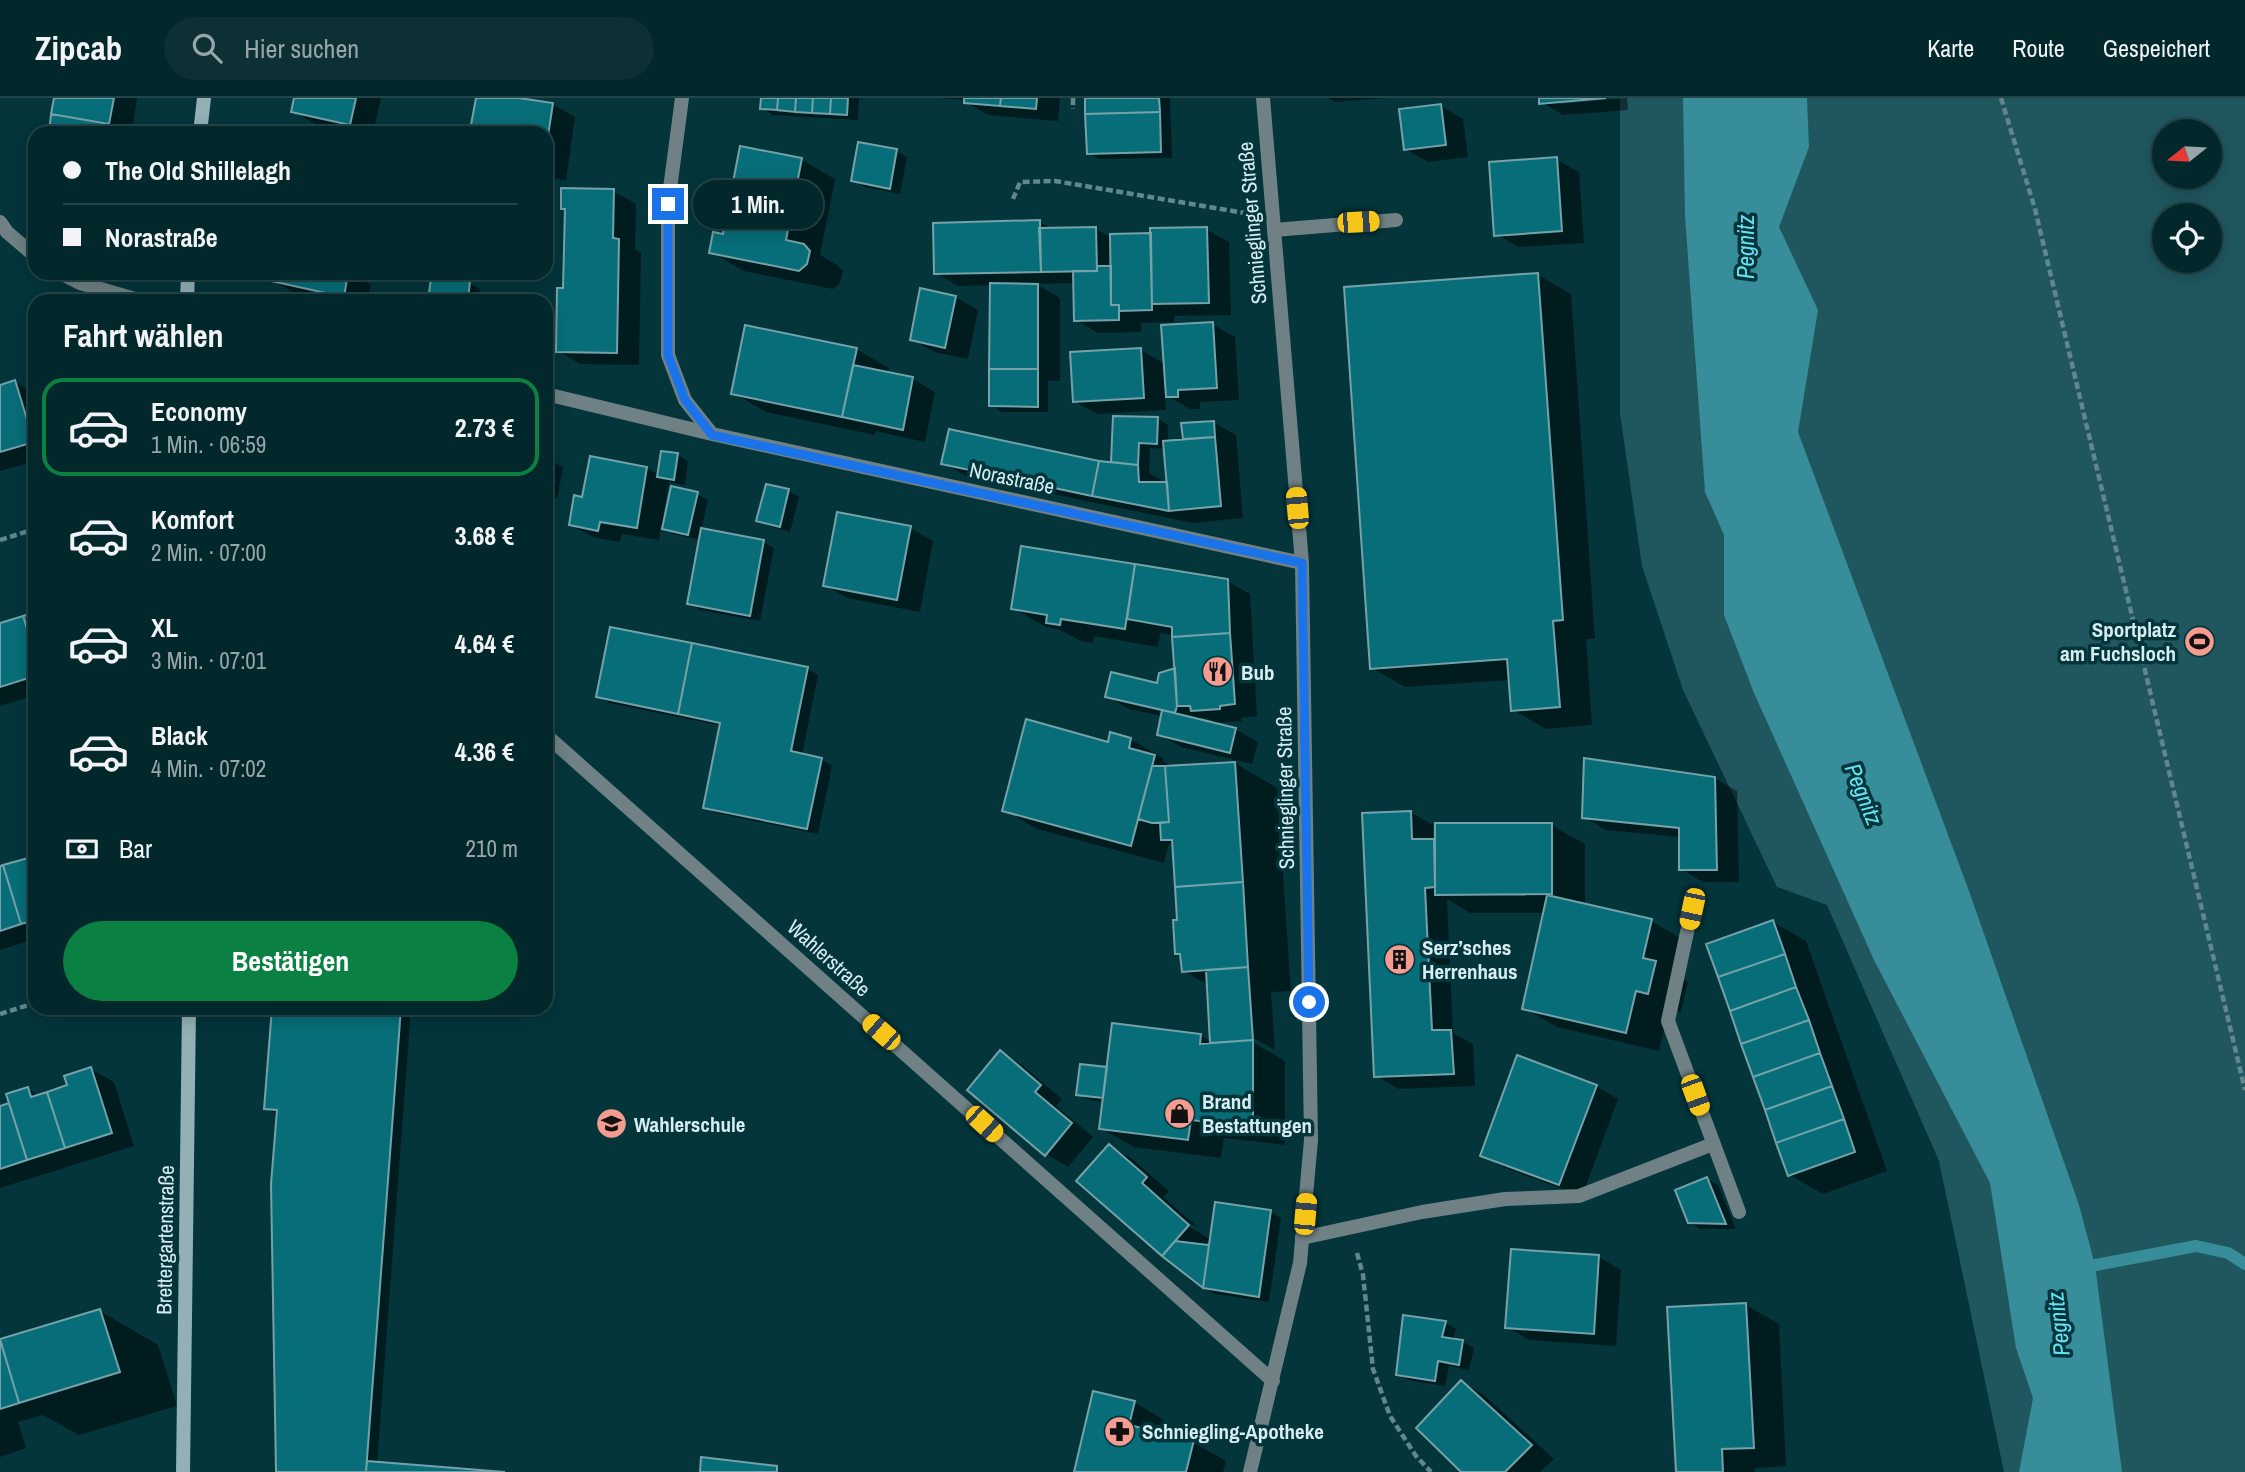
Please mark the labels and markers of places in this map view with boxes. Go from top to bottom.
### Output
place label: Sportplatz am Fuchsloch [2060,615,2176,668]
sports icon: Sportplatz am Fuchsloch [2182,624,2216,658]
restaurant icon: Bub [1201,655,1235,689]
place label: Bub [1241,658,1274,687]
place label: Serz’sches Herrenhaus [1422,933,1518,986]
building icon: Serz’sches Herrenhaus [1382,942,1416,976]
place label: Brand Bestattungen [1202,1087,1312,1140]
shop icon: Brand Bestattungen [1162,1096,1196,1130]
school or university icon: Wahlerschule [594,1107,628,1141]
place label: Wahlerschule [634,1110,745,1139]
pharmacy icon: Schniegling-Apotheke [1102,1414,1136,1448]
place label: Schniegling-Apotheke [1142,1417,1324,1446]

